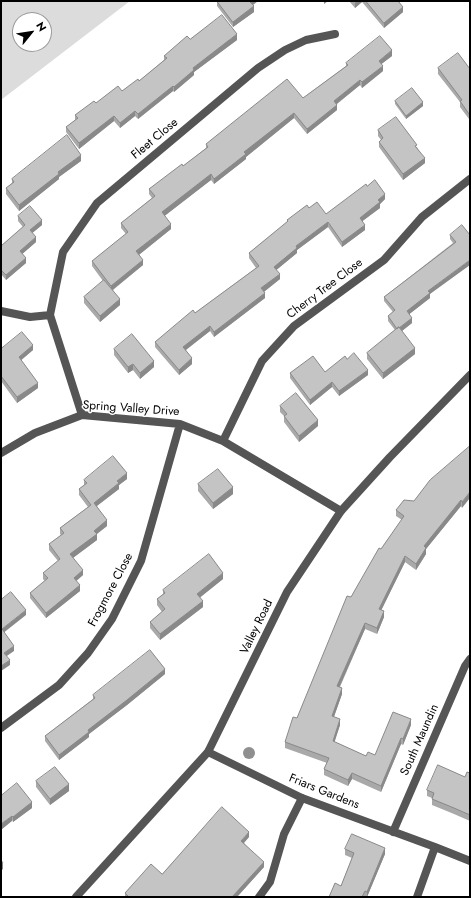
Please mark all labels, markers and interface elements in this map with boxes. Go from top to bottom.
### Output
north arrow [12,12,52,52]
text: N [32,19,51,34]
street label: Fleet Close [129,115,181,163]
street label: Cherry Tree Close [284,256,366,322]
street label: Spring Valley Drive [82,398,180,420]
street label: Frogmore Close [86,551,136,629]
street label: Valley Road [238,597,276,657]
street label: South Maundin [398,702,442,778]
street label: Friars Gardens [287,771,361,813]

